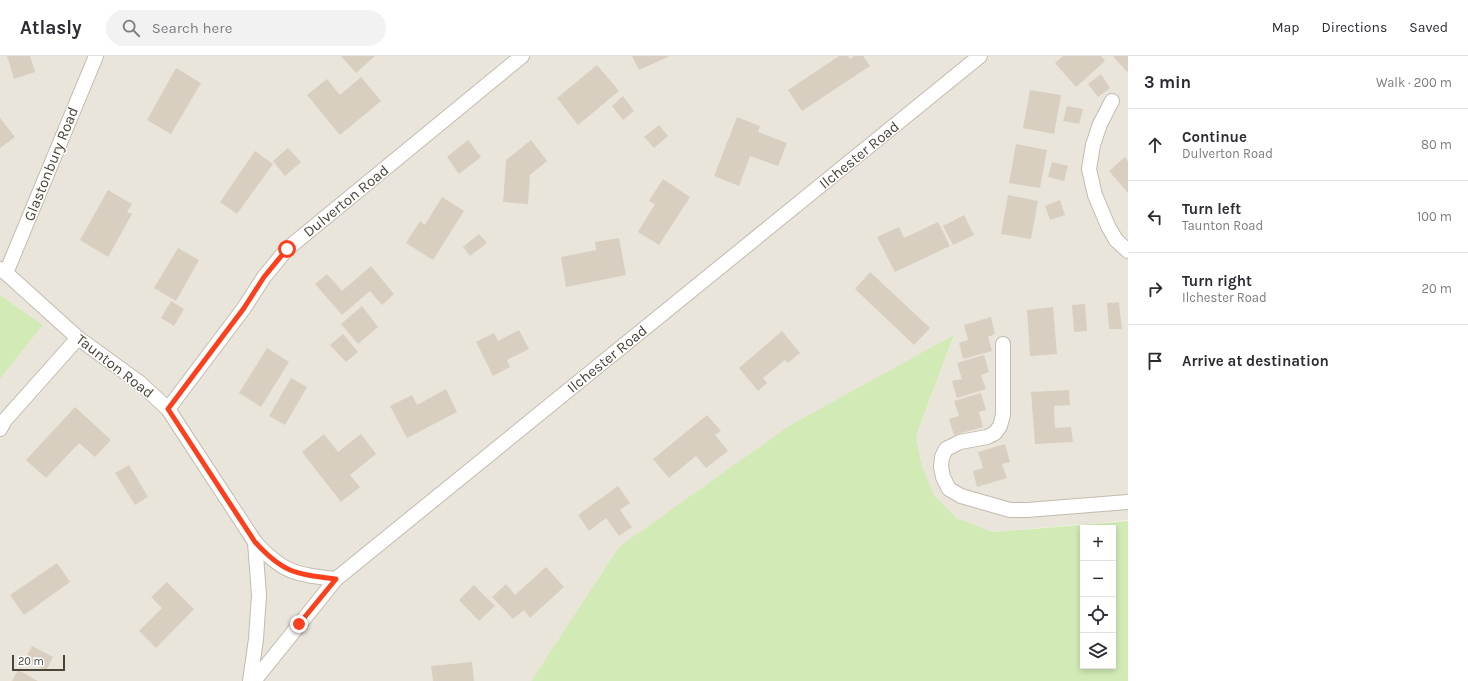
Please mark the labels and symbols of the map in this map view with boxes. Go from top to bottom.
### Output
street label: Glastonbury Road [20,104,82,224]
street label: Ilchester Road [815,117,903,193]
street label: Dulverton Road [300,161,392,241]
route start [278,240,296,258]
street label: Ilchester Road [563,321,651,397]
street label: Taunton Road [73,330,157,402]
route end [290,615,308,633]
scale bar [12,653,65,672]

